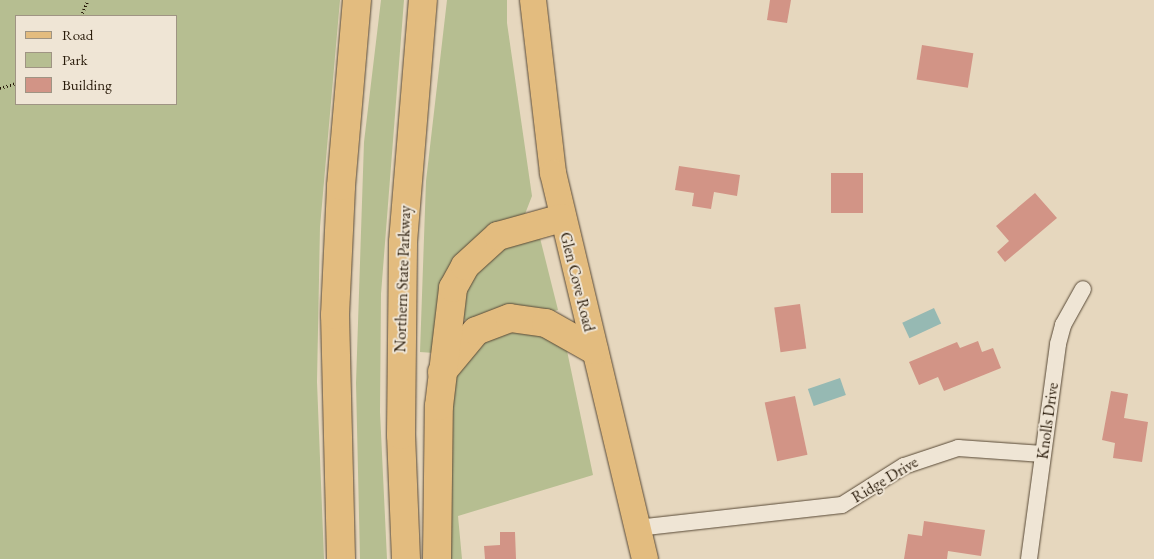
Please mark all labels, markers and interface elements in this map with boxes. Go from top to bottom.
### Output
legend [15,15,178,105]
text: Road [62,25,93,44]
text: Park [62,50,88,69]
text: Building [62,75,112,94]
street label: Northern State Parkway [391,205,415,353]
street label: Glen Cove Road [555,230,599,334]
street label: Knolls Drive [1033,381,1063,461]
street label: Ridge Drive [848,453,922,507]

